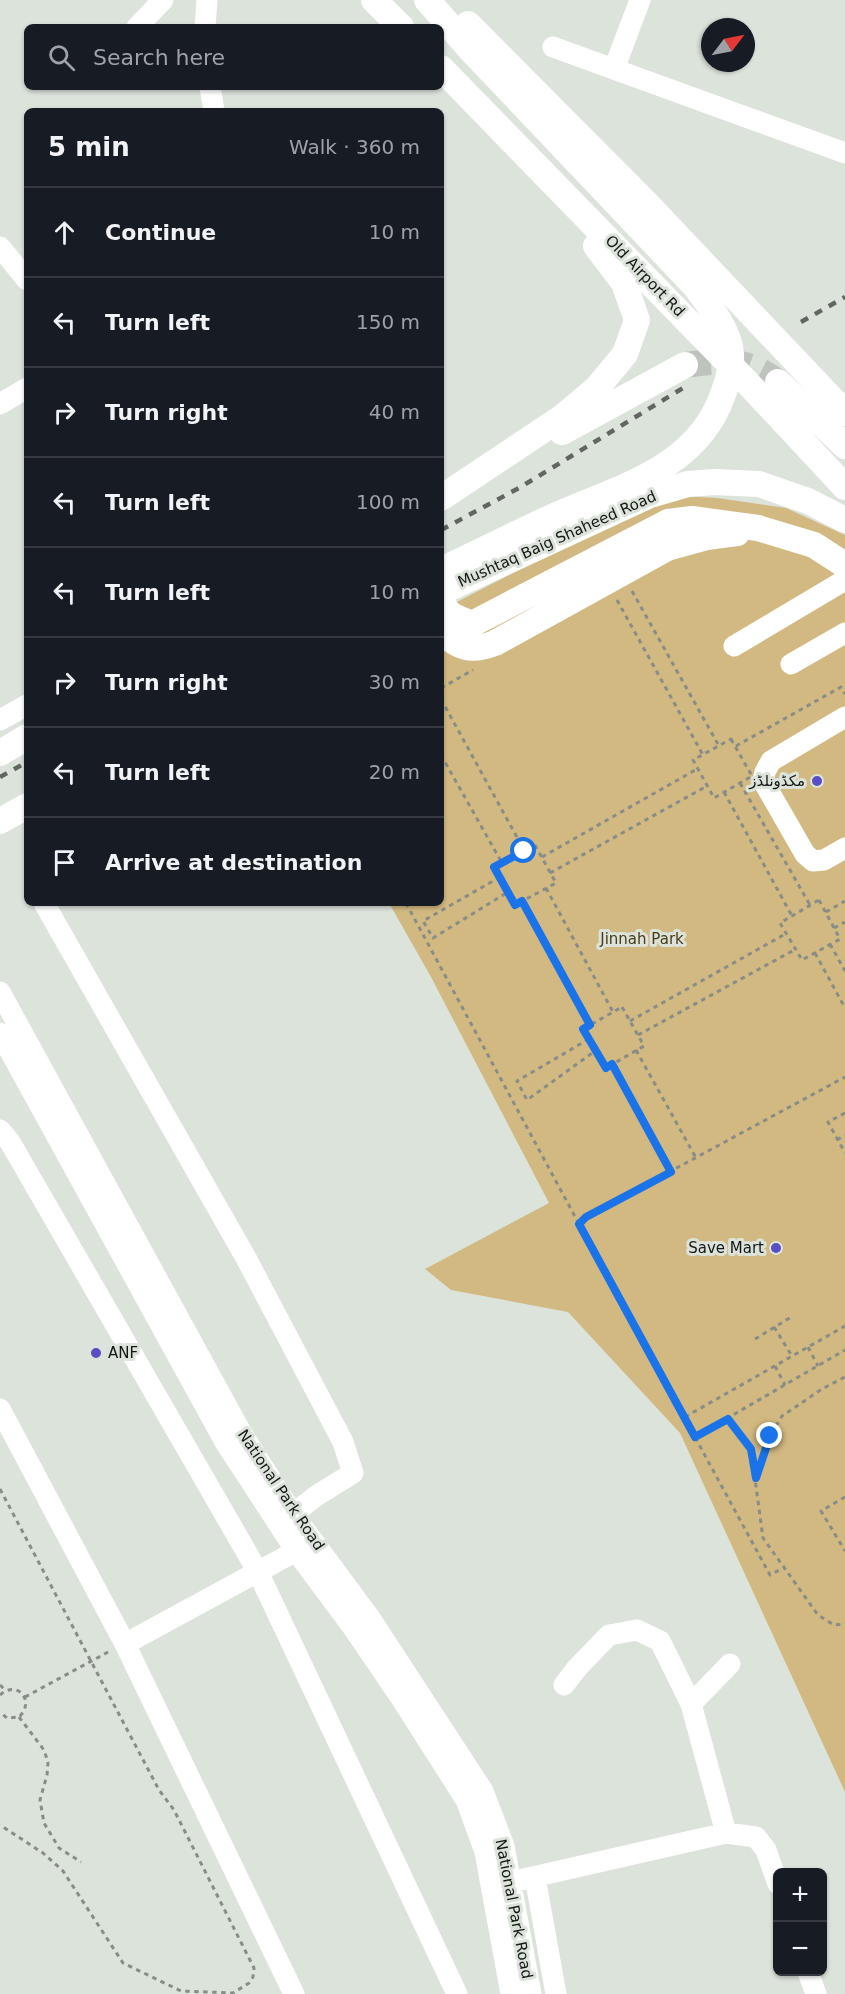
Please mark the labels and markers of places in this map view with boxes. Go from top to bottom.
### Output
place label: مکڈونلڈز [748,772,805,790]
marker: مکڈونلڈز [810,774,824,788]
place label: Save Mart [688,1239,764,1257]
marker: Save Mart [769,1241,783,1255]
place label: ANF [108,1344,138,1362]
marker: ANF [89,1346,103,1360]

